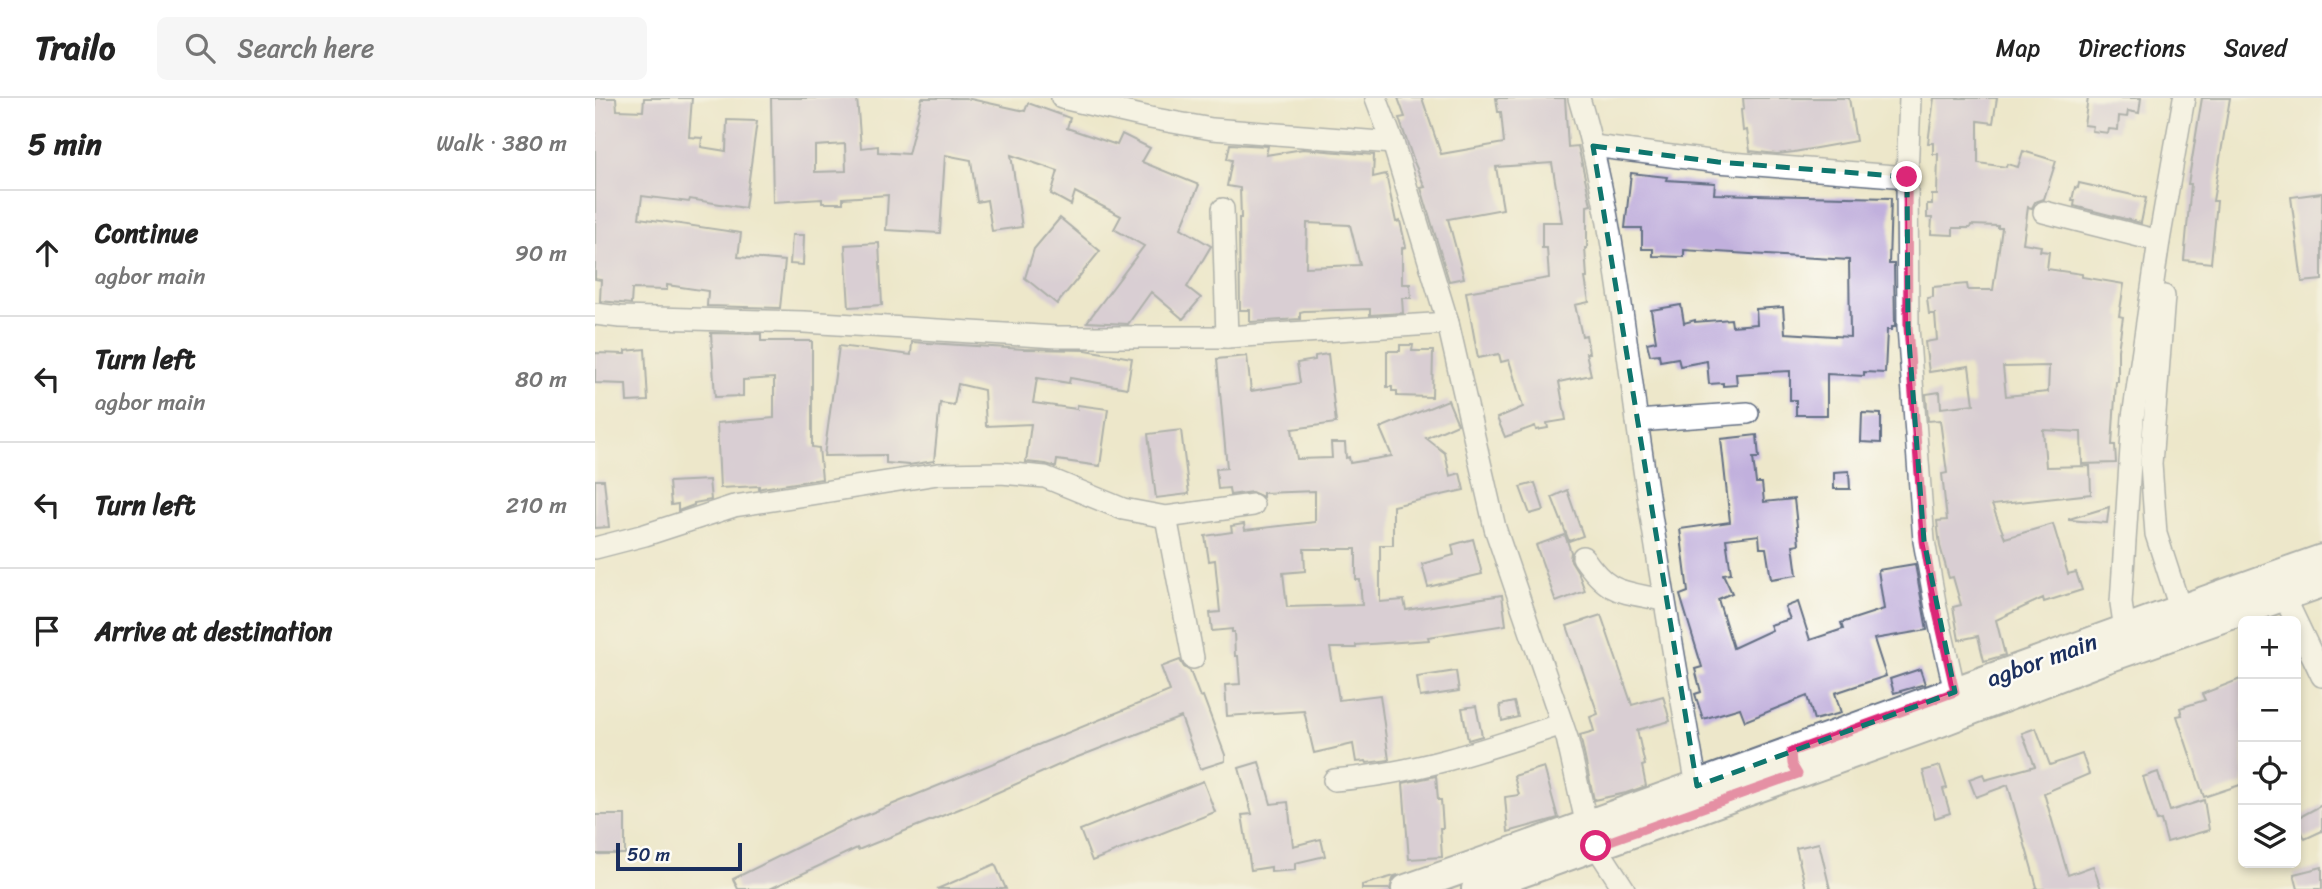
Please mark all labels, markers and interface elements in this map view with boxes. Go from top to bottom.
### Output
search box [157,17,647,80]
text: Trailo [35,19,115,77]
text: Search here [237,25,374,71]
text: Map [1996,27,2040,69]
text: Directions [2078,27,2186,69]
text: Saved [2224,27,2287,69]
icon: search [181,29,219,67]
text: 5 min [28,117,102,171]
text: Walk · 380 m [436,123,567,164]
route end [1891,161,1922,192]
text: Continue [95,210,198,256]
text: 90 m [515,233,567,274]
icon: ahead [28,234,66,272]
text: agbor main [95,256,206,297]
text: Turn left [95,336,195,382]
text: 80 m [515,359,567,400]
icon: left [28,360,66,398]
text: agbor main [95,382,206,423]
text: Turn left [95,482,195,528]
text: 210 m [506,485,567,526]
icon: left [28,486,66,524]
text: Arrive at destination [95,608,332,654]
icon: arrive [28,612,66,650]
map controls [2238,616,2301,868]
button: + [2238,616,2301,679]
street label: agbor main [1981,621,2103,699]
button: − [2238,679,2301,742]
button: locate [2238,742,2301,805]
button: layers [2238,805,2301,868]
route start [1580,830,1611,861]
text: 50 m [627,838,670,871]
scale bar [616,840,742,872]

